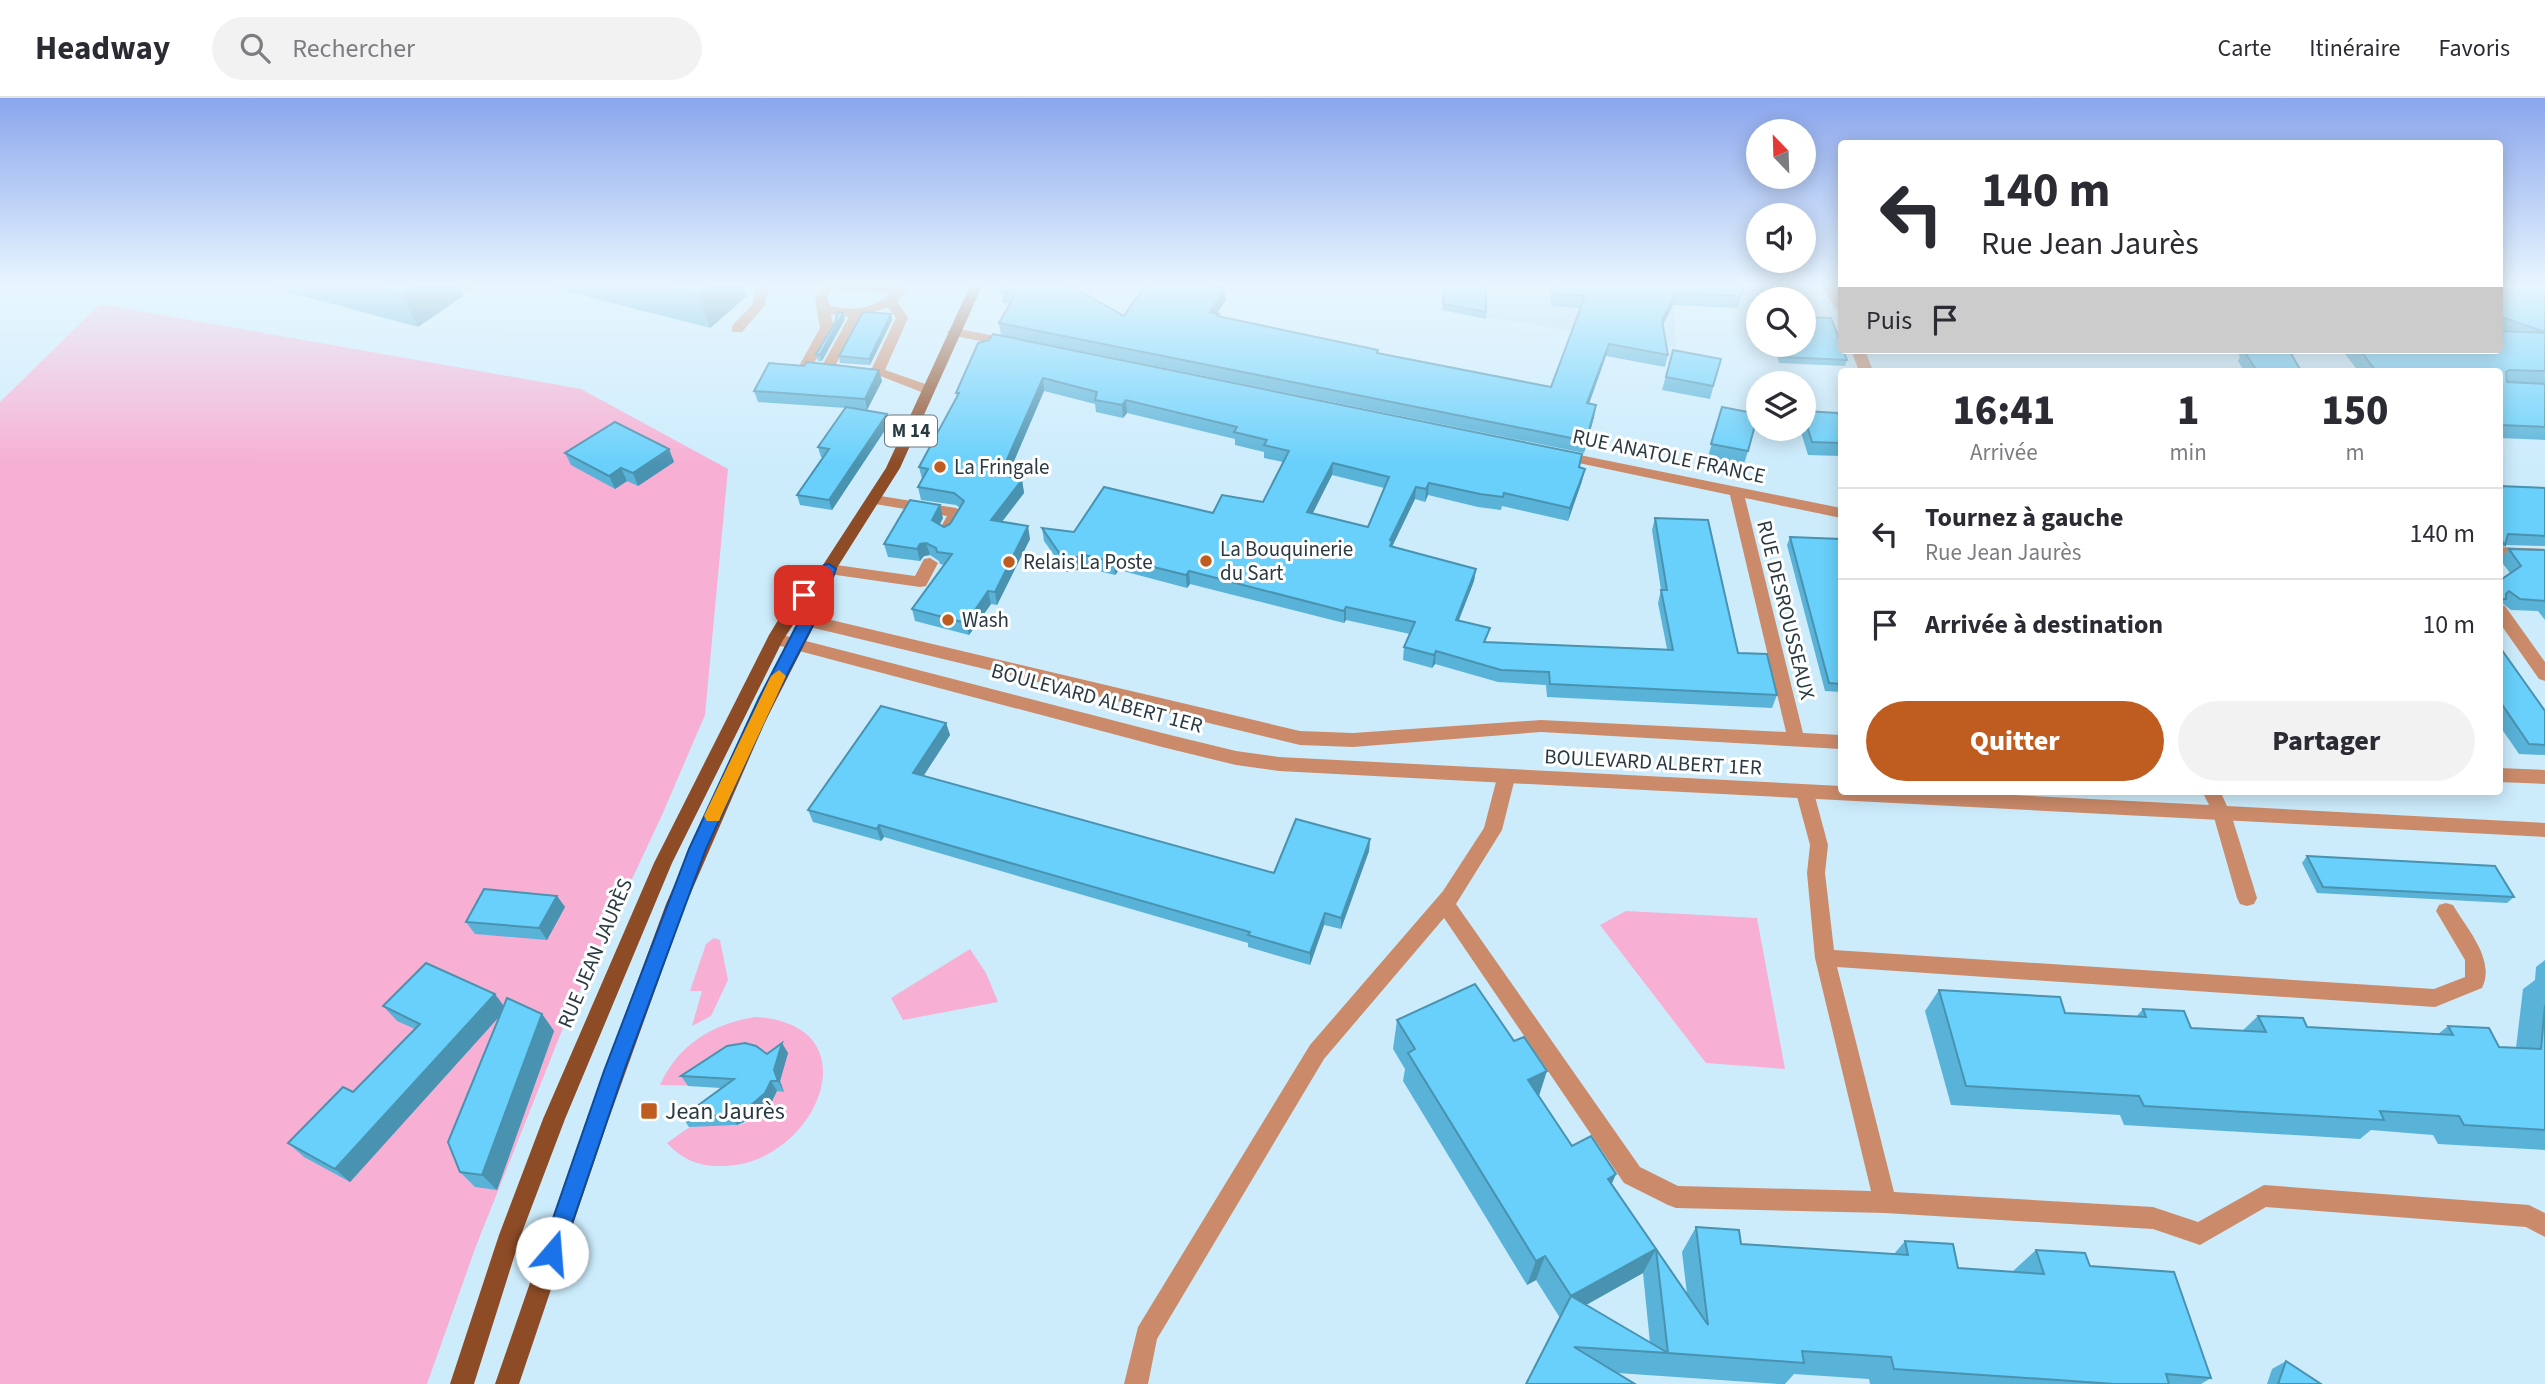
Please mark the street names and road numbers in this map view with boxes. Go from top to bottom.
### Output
road number: M 14 [885,416,937,446]
street label: RUE ANATOLE FRANCE [1570,421,1768,491]
street label: RUE DESROUSSEAUX [1749,517,1823,703]
street label: BOULEVARD ALBERT 1ER [988,655,1206,741]
street label: BOULEVARD ALBERT 1ER [1544,741,1763,783]
street label: RUE JEAN JAURÈS [550,873,640,1033]

